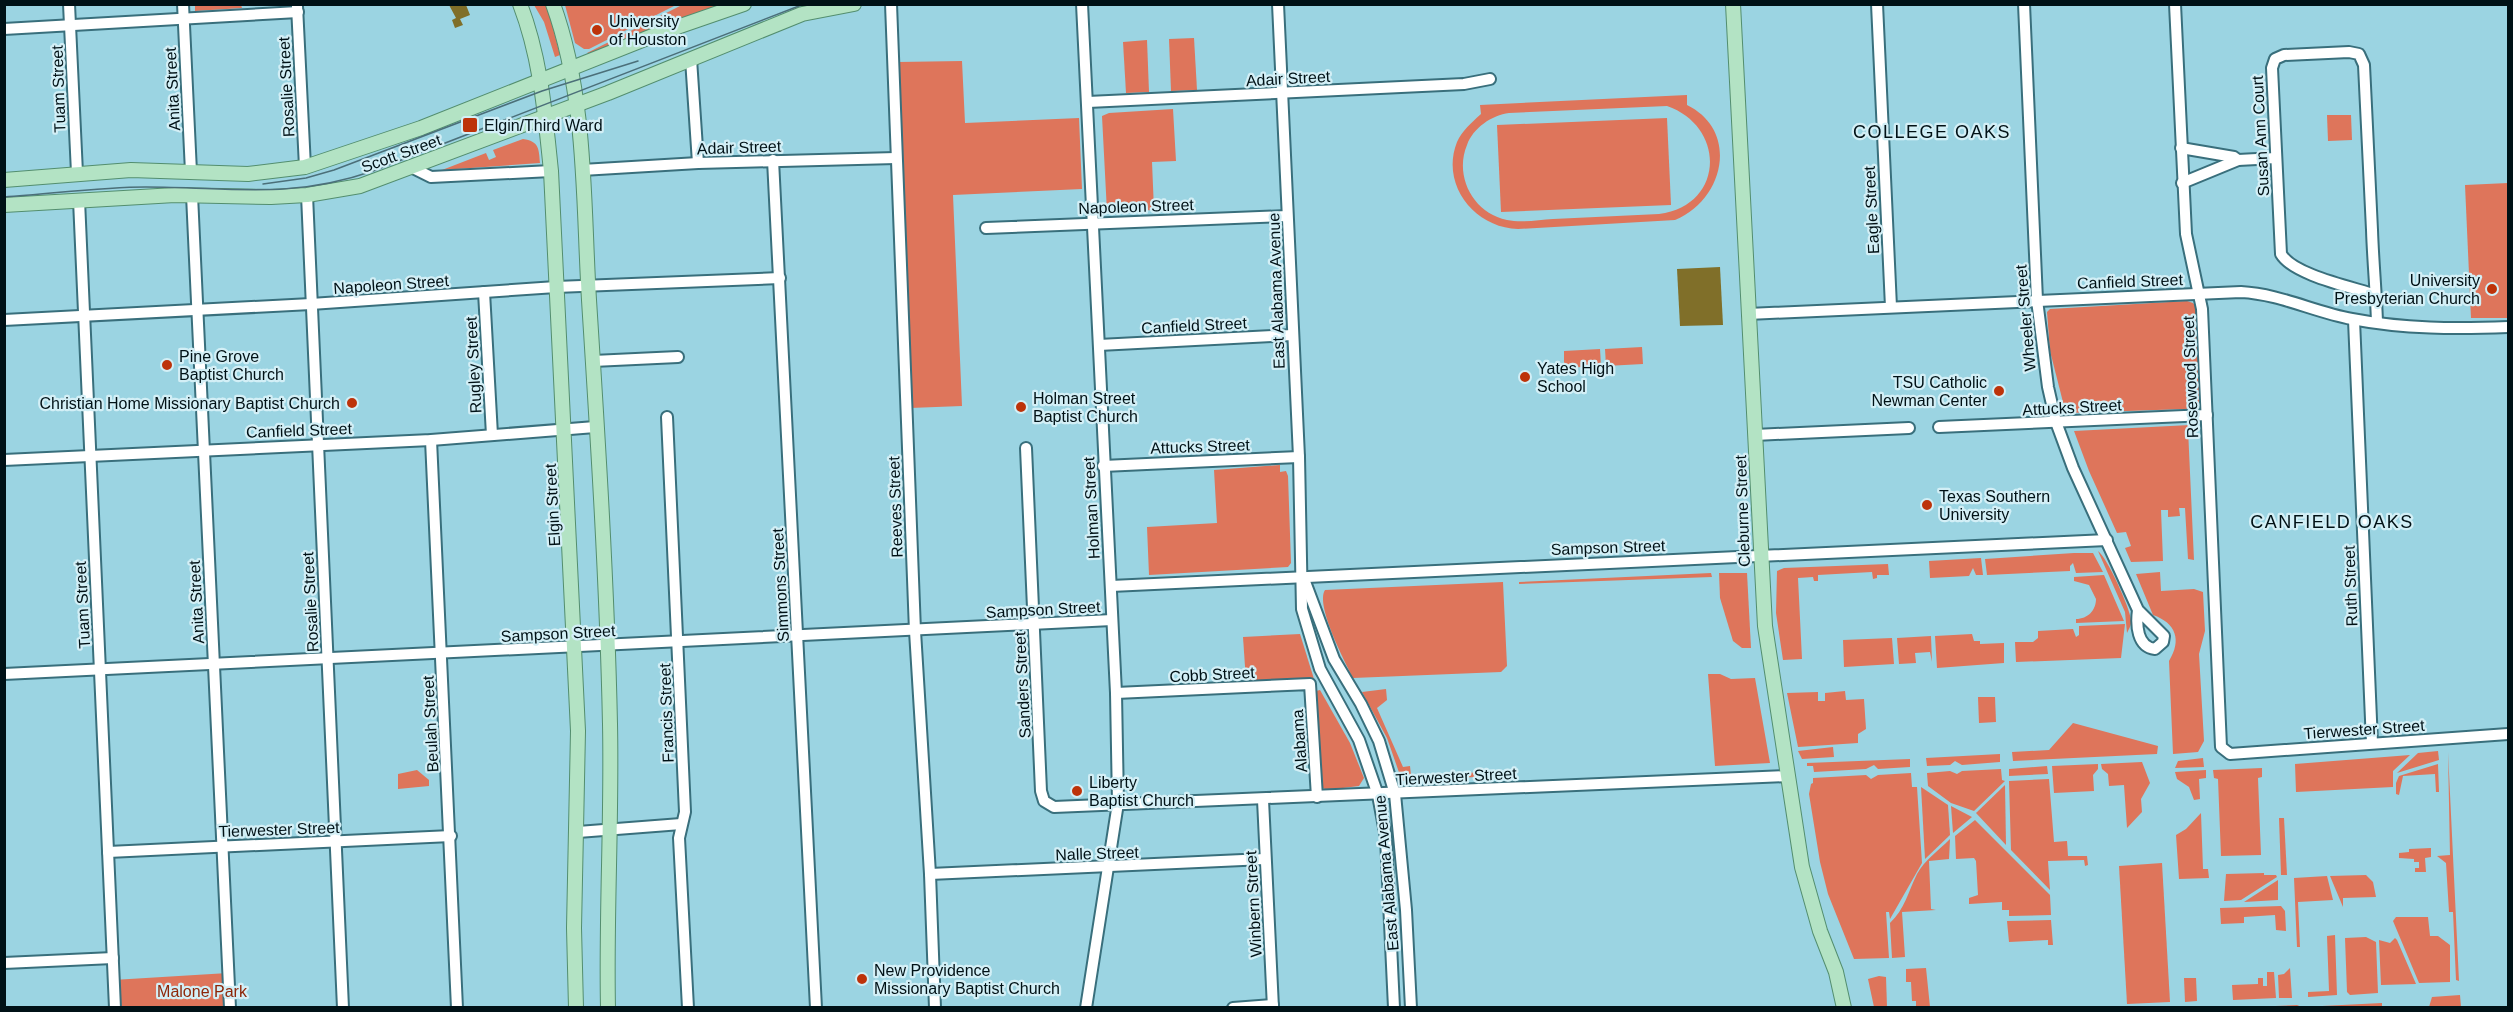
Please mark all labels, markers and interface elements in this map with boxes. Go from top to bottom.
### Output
place label: University of Houston [609,13,686,48]
marker: University of Houston [590,23,604,37]
street label: Rosalie Street [275,36,298,138]
street label: Tuam Street [48,44,69,133]
street label: Anita Street [162,46,183,131]
street label: Adair Street [1245,68,1331,89]
street label: Susan Ann Court [2249,75,2272,197]
marker: Elgin/Third Ward [461,116,479,134]
place label: Elgin/Third Ward [484,117,603,134]
district label: COLLEGE OAKS [1853,122,2011,142]
street label: Scott Street [359,131,444,176]
street label: Adair Street [697,138,782,157]
street label: Eagle Street [1861,165,1882,254]
street label: Napoleon Street [1078,196,1195,217]
street label: East Alabama Avenue [1265,212,1288,369]
street label: Wheeler Street [2012,264,2039,372]
street label: Canfield Street [2077,271,2184,292]
street label: Napoleon Street [333,272,450,297]
place label: University Presbyterian Church [2334,272,2480,307]
marker: University Presbyterian Church [2485,282,2499,296]
street label: Canfield Street [1141,314,1248,337]
street label: Rosewood Street [2180,315,2201,439]
street label: Rugley Street [462,316,485,414]
place label: Pine Grove Baptist Church [179,348,284,383]
marker: Pine Grove Baptist Church [160,358,174,372]
place label: Yates High School [1537,360,1614,395]
marker: Yates High School [1518,370,1532,384]
place label: TSU Catholic Newman Center [1871,374,1988,409]
marker: TSU Catholic Newman Center [1992,384,2006,398]
place label: Holman Street Baptist Church [1033,390,1138,425]
place label: Christian Home Missionary Baptist Church [39,395,340,412]
marker: Christian Home Missionary Baptist Church [345,396,359,410]
street label: Attucks Street [2022,396,2123,419]
marker: Holman Street Baptist Church [1014,400,1028,414]
street label: Canfield Street [246,420,353,441]
street label: Attucks Street [1150,436,1251,457]
street label: Cleburne Street [1732,454,1753,567]
street label: Reeves Street [885,455,906,558]
street label: Holman Street [1080,456,1103,559]
street label: Elgin Street [542,463,563,547]
place label: Texas Southern University [1939,488,2050,523]
marker: Texas Southern University [1920,498,1934,512]
district label: CANFIELD OAKS [2250,512,2414,532]
street label: Simmons Street [769,527,792,642]
street label: Sampson Street [1550,537,1666,558]
street label: Ruth Street [2341,545,2360,627]
street label: Rosalie Street [299,551,322,653]
street label: Anita Street [186,559,207,644]
street label: Tuam Street [72,560,93,649]
street label: Sampson Street [985,598,1101,621]
street label: Sampson Street [500,622,616,645]
street label: Sanders Street [1011,631,1034,739]
street label: Francis Street [656,662,677,763]
street label: Cobb Street [1169,664,1256,685]
street label: Beulah Street [419,675,442,773]
street label: Alabama [1289,709,1310,773]
street label: Tierwester Street [2303,717,2426,742]
street label: Tierwester Street [1395,765,1518,788]
place label: Liberty Baptist Church [1089,774,1194,809]
marker: Liberty Baptist Church [1070,784,1084,798]
street label: East Alabama Avenue [1371,794,1402,952]
street label: Tierwester Street [218,819,340,840]
street label: Nalle Street [1055,844,1140,863]
street label: Winbern Street [1242,850,1265,958]
place label: New Providence Missionary Baptist Church [874,962,1060,997]
marker: New Providence Missionary Baptist Church [855,972,869,986]
park label: Malone Park [157,983,248,1000]

